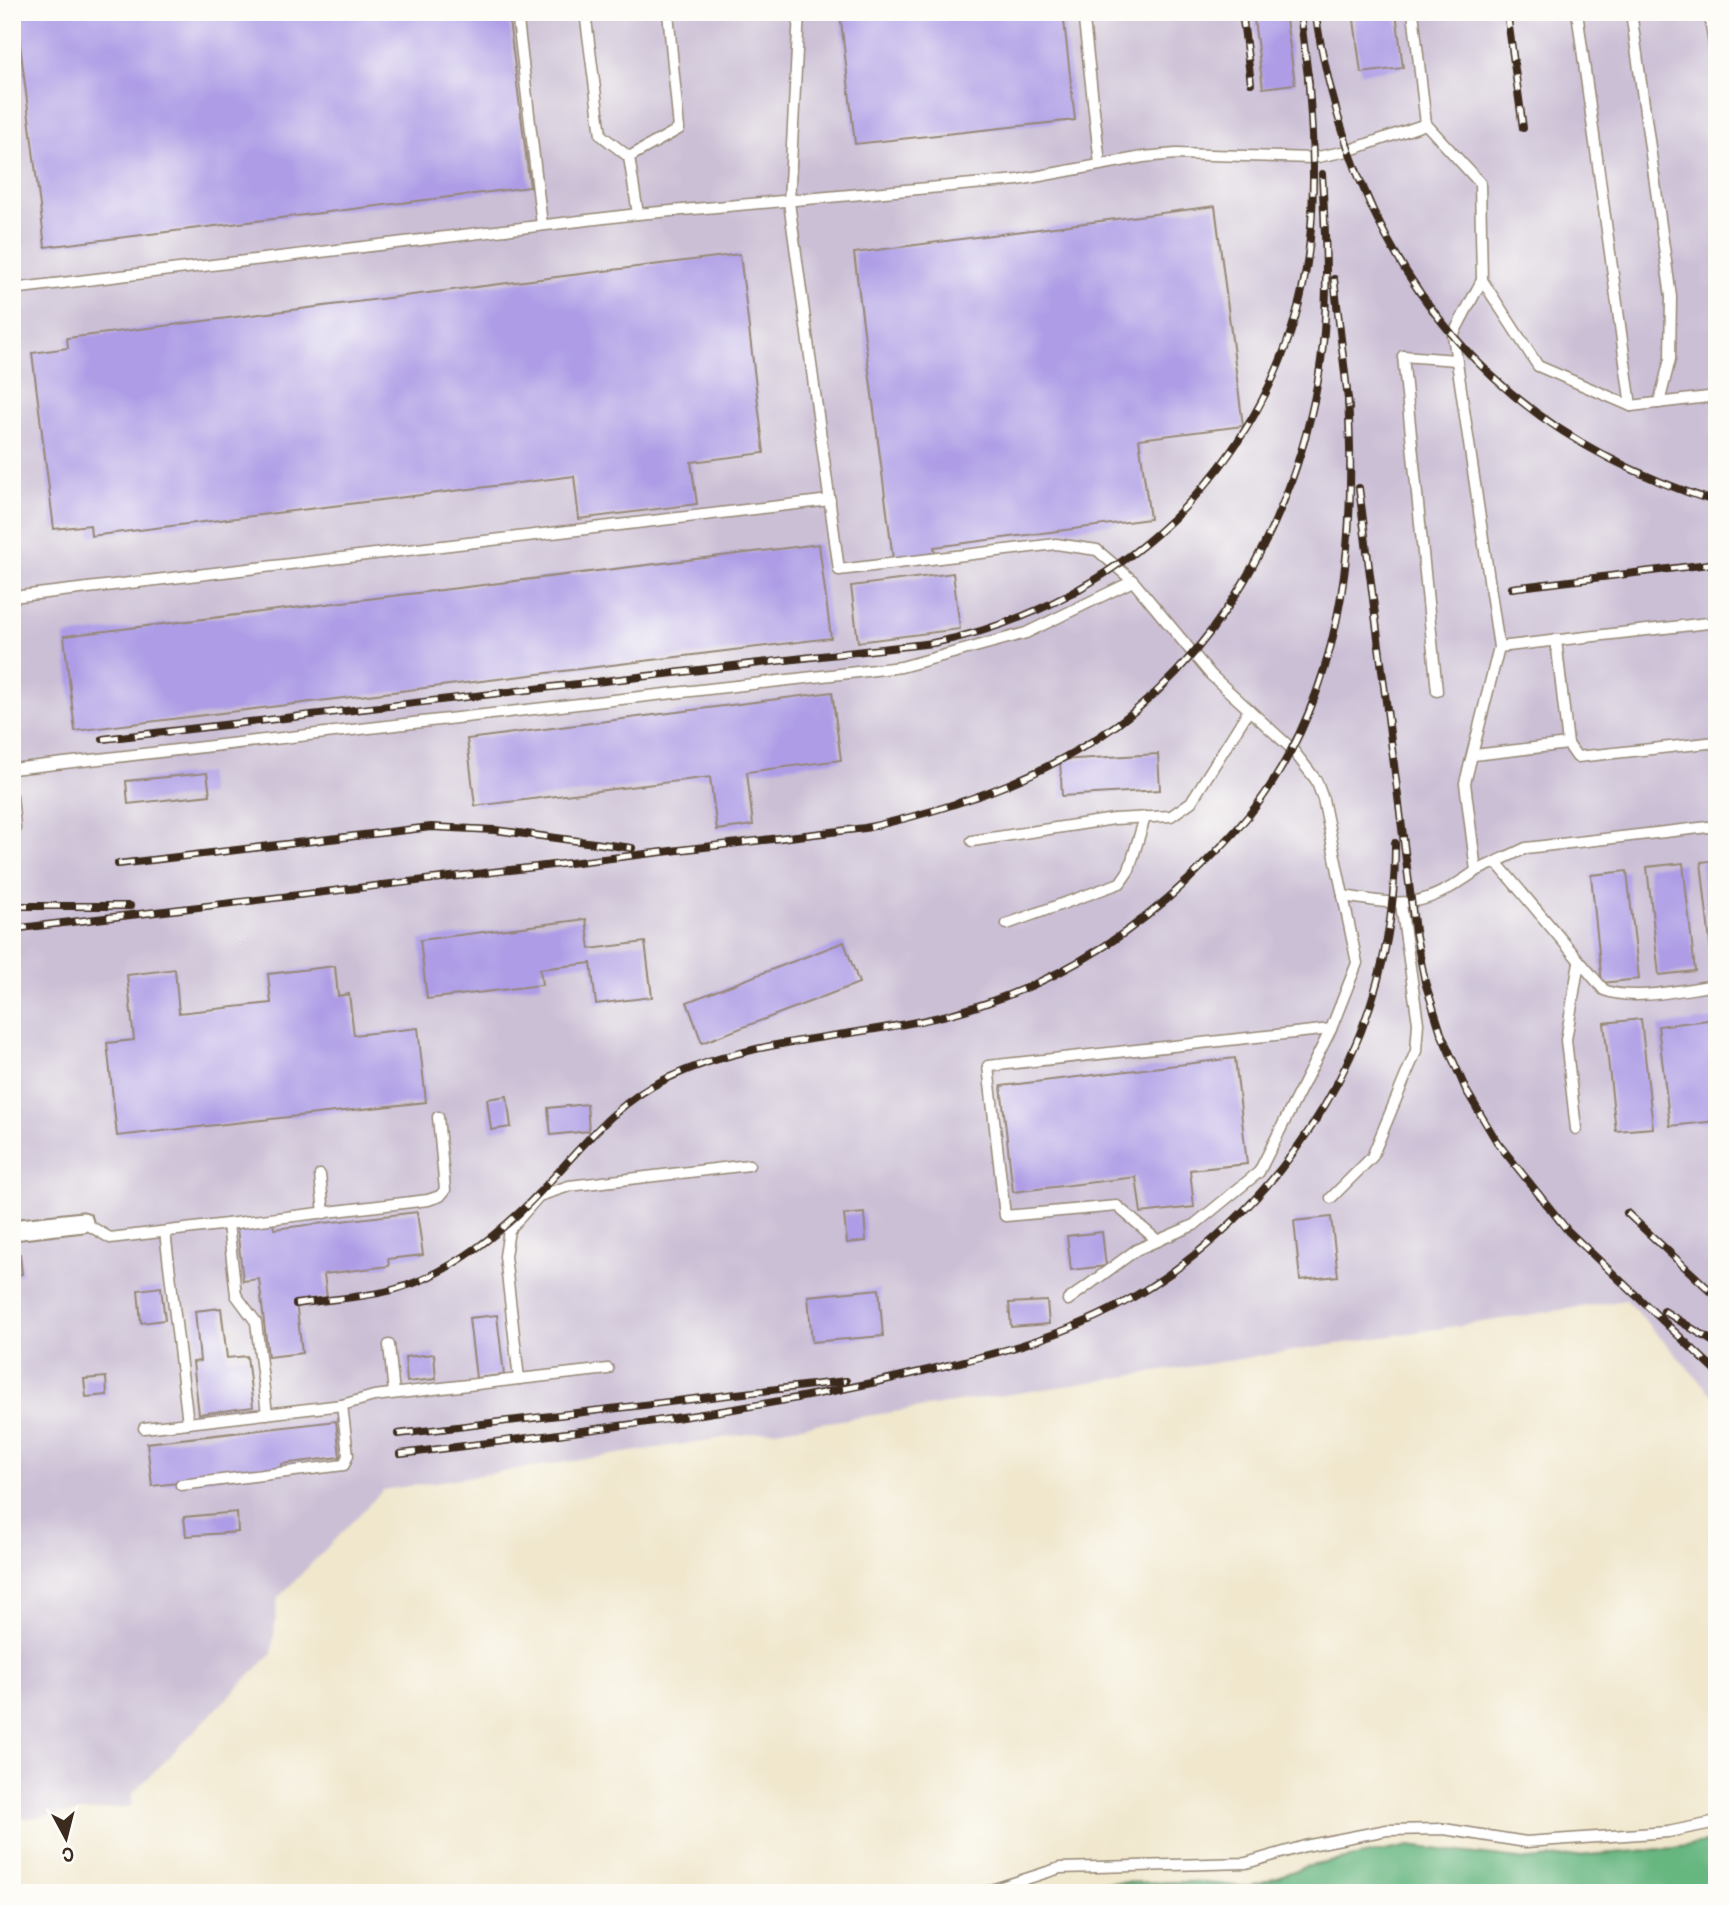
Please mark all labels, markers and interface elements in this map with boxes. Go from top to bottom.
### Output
north arrow [32,1804,102,1874]
text: С [60,1841,75,1867]

